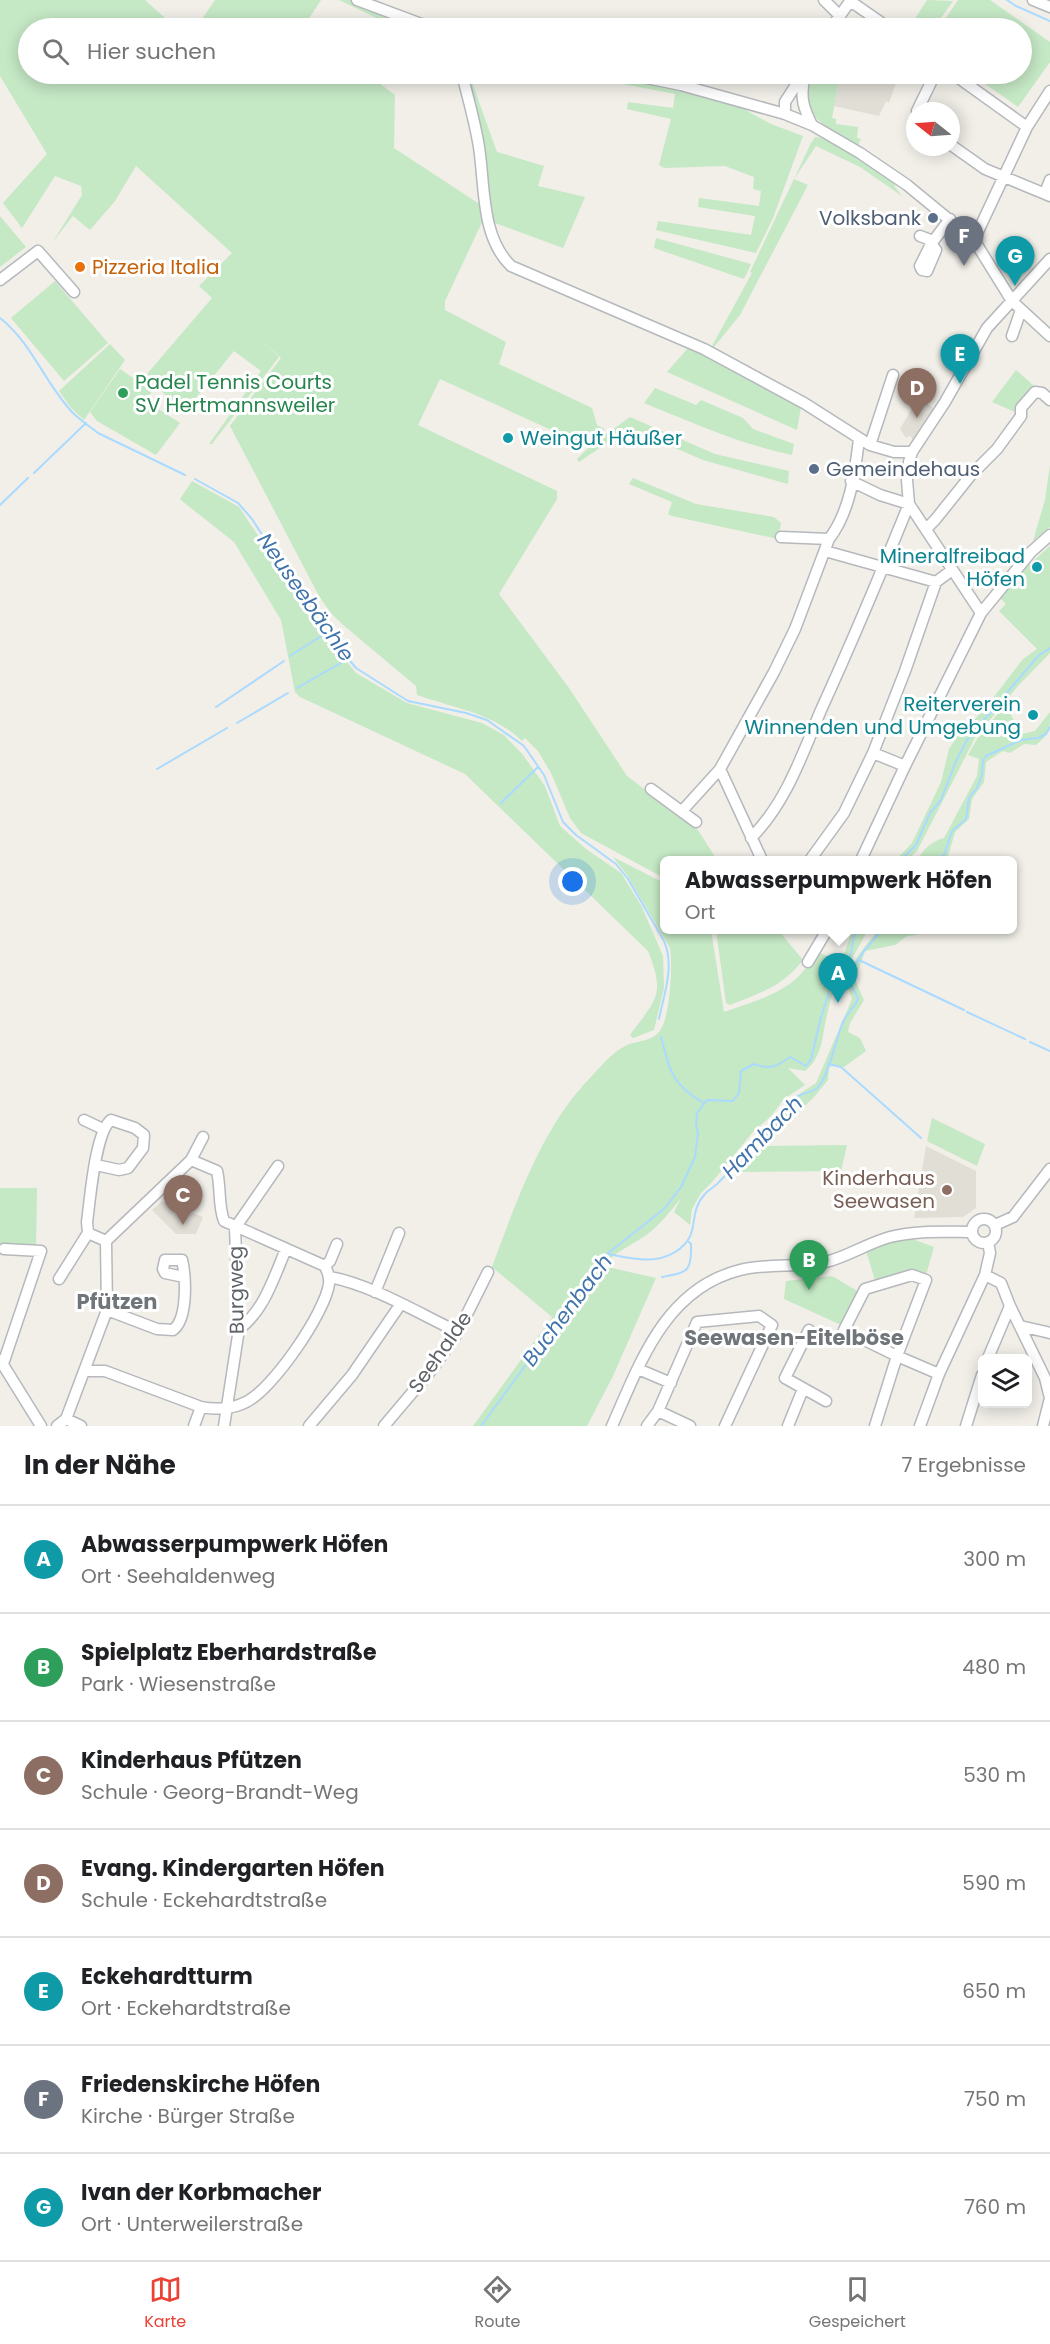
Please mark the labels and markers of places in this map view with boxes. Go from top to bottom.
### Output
place label: Volksbank [819,204,922,232]
marker: Volksbank [926,211,940,225]
pin: F [944,216,984,266]
pin: G [996,236,1034,286]
place label: Pizzeria Italia [92,253,219,281]
marker: Pizzeria Italia [73,260,87,274]
pin: E [940,334,980,384]
place label: Padel Tennis Courts SV Hertmannsweiler [135,368,335,419]
pin: D [898,368,936,418]
marker: Padel Tennis Courts SV Hertmannsweiler [116,386,130,400]
place label: Weingut Häußer [520,424,682,452]
marker: Weingut Häußer [501,431,515,445]
place label: Gemeindehaus [826,455,980,483]
marker: Gemeindehaus [807,462,821,476]
place label: Mineralfreibad Höfen [880,542,1025,593]
marker: Mineralfreibad Höfen [1030,560,1044,574]
place label: Reiterverein Winnenden und Umgebung [745,690,1021,741]
marker: Reiterverein Winnenden und Umgebung [1026,708,1040,722]
pin: A [818,954,858,1003]
place label: Kinderhaus Seewasen [822,1164,935,1215]
pin: C [164,1176,202,1225]
marker: Kinderhaus Seewasen [940,1183,954,1197]
pin: B [790,1240,828,1290]

